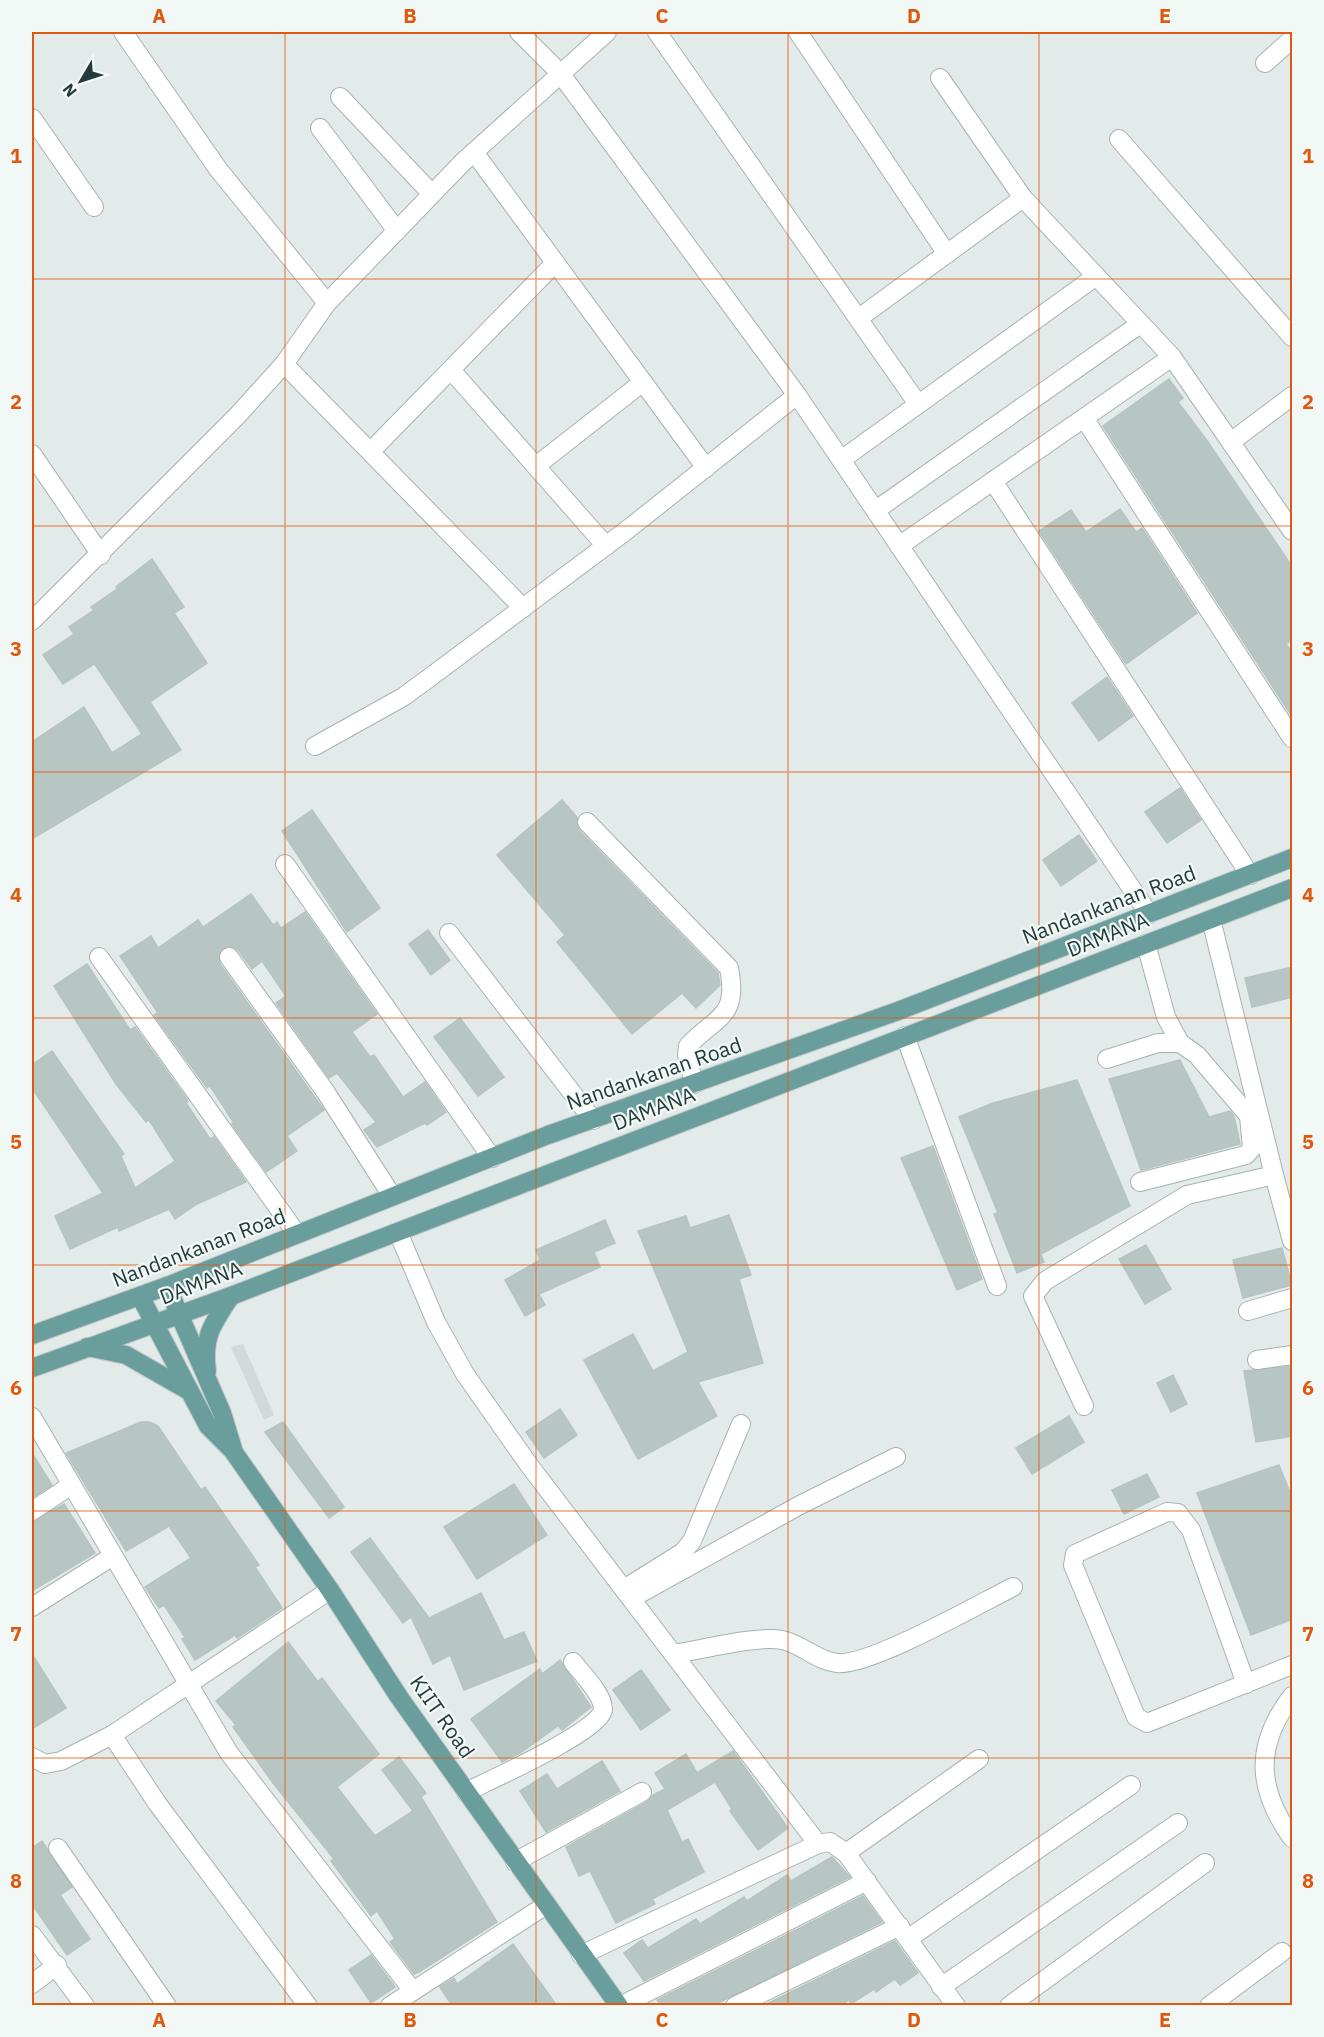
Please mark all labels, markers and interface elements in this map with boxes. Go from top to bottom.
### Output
text: A [152,2,166,29]
text: B [403,2,417,29]
text: C [655,2,669,29]
text: D [907,2,921,29]
text: E [1159,2,1171,29]
north arrow [51,51,111,111]
text: N [58,80,81,101]
text: 1 [10,142,22,169]
text: 1 [1302,142,1314,169]
text: 2 [10,388,22,415]
text: 2 [1302,388,1314,415]
text: 3 [10,635,22,662]
text: 3 [1302,635,1314,662]
street label: Nandankanan Road [1018,858,1199,950]
text: 4 [10,881,22,908]
text: 4 [1302,881,1314,908]
street label: DAMANA [1062,905,1153,963]
street label: Nandankanan Road [562,1030,745,1116]
street label: DAMANA [608,1080,699,1137]
text: 5 [10,1128,22,1155]
text: 5 [1302,1128,1314,1155]
street label: Nandankanan Road [108,1201,289,1293]
street label: DAMANA [155,1254,246,1311]
text: 6 [10,1374,22,1401]
text: 6 [1302,1374,1314,1401]
text: 7 [10,1620,22,1647]
text: 7 [1302,1620,1314,1647]
street label: KIIT Road [404,1669,482,1763]
text: 8 [10,1867,22,1894]
text: 8 [1302,1867,1314,1894]
text: A [152,2006,166,2033]
text: B [403,2006,417,2033]
text: C [655,2006,669,2033]
text: D [907,2006,921,2033]
text: E [1159,2006,1171,2033]

